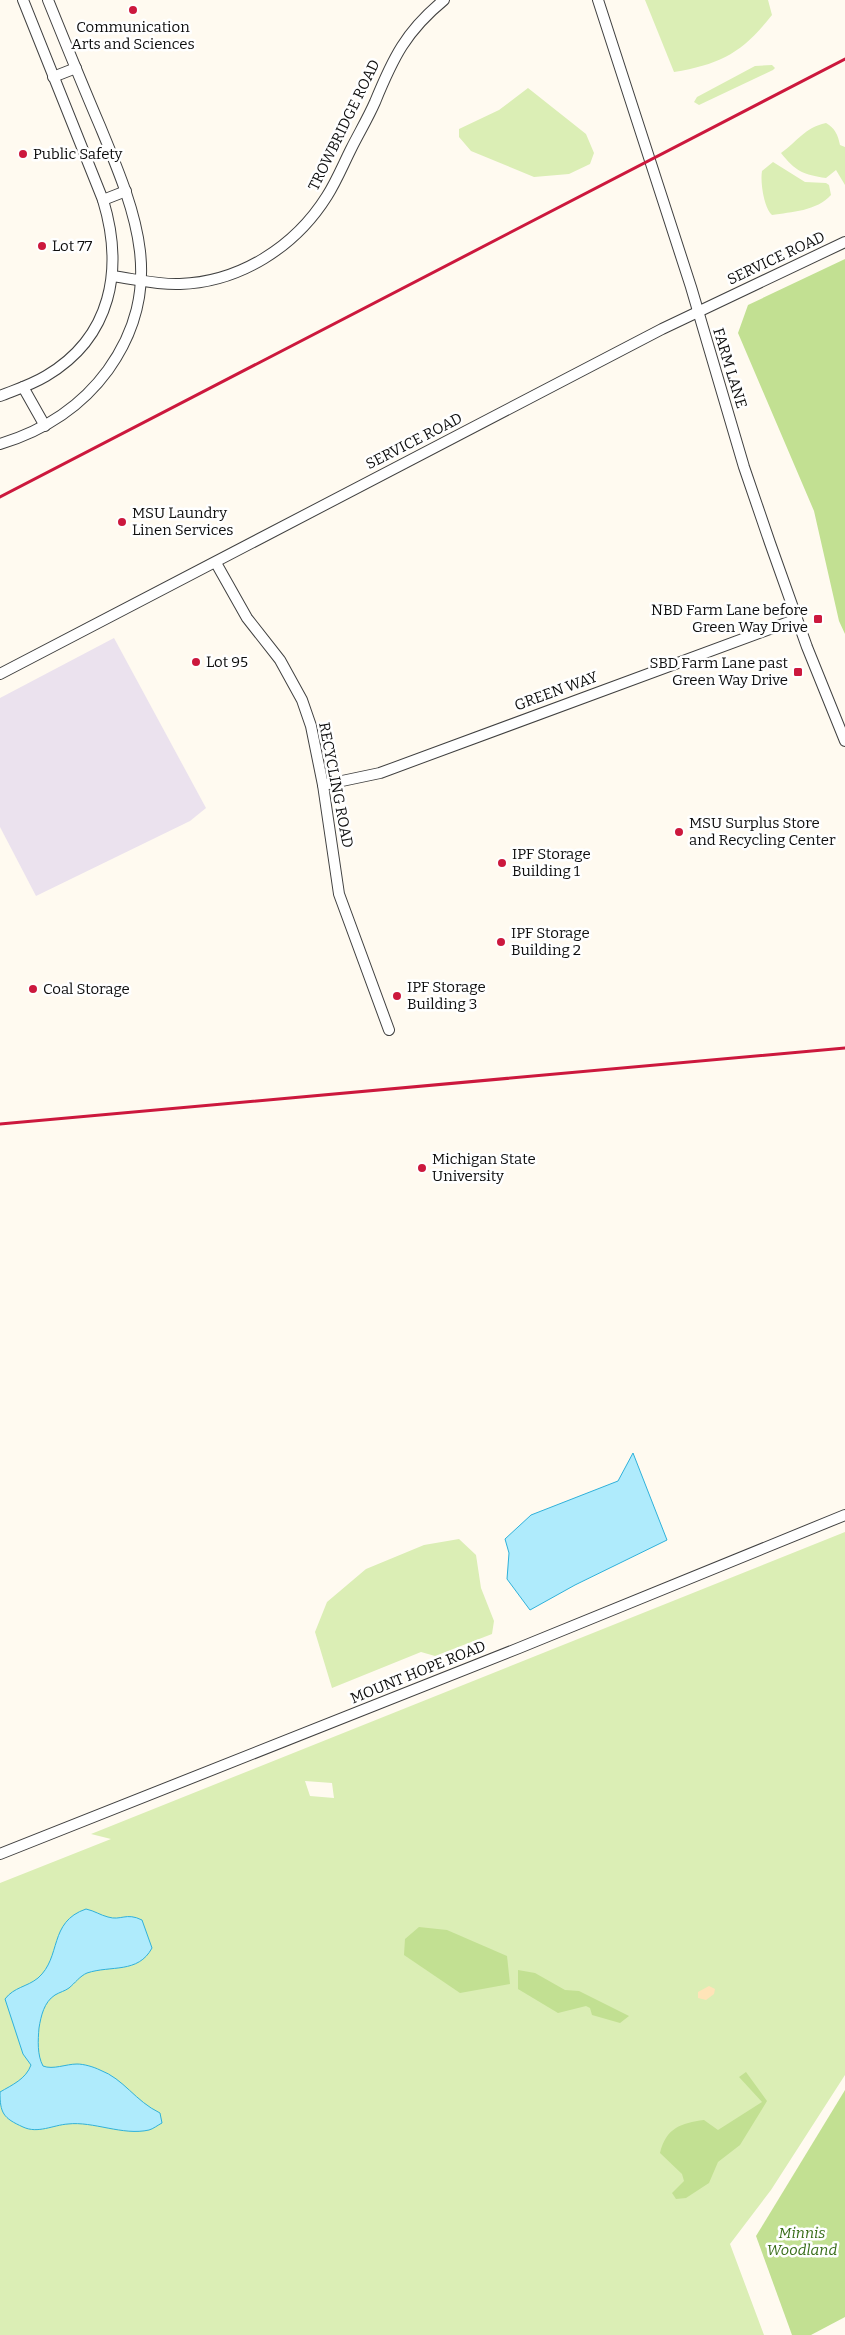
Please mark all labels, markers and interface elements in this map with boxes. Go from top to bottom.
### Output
marker: Communication Arts and Sciences [127,4,139,16]
place label: Communication Arts and Sciences [71,18,195,53]
street label: TROWBRIDGE ROAD [304,57,384,193]
place label: Public Safety [33,145,123,163]
marker: Public Safety [17,148,29,160]
street label: SERVICE ROAD [724,227,828,289]
place label: Lot 77 [52,237,93,255]
marker: Lot 77 [36,240,48,252]
street label: FARM LANE [709,326,751,410]
street label: SERVICE ROAD [363,409,465,473]
place label: MSU Laundry Linen Services [132,504,234,539]
marker: MSU Laundry Linen Services [116,516,128,528]
place label: NBD Farm Lane before Green Way Drive [651,601,808,636]
marker: NBD Farm Lane before Green Way Drive [812,613,824,625]
place label: Lot 95 [206,653,248,671]
place label: SBD Farm Lane past Green Way Drive [650,654,789,689]
marker: Lot 95 [190,656,202,668]
marker: SBD Farm Lane past Green Way Drive [792,666,804,678]
street label: GREEN WAY [512,667,601,714]
street label: RECYCLING ROAD [315,721,357,849]
place label: MSU Surplus Store and Recycling Center [689,814,836,849]
marker: MSU Surplus Store and Recycling Center [673,826,685,838]
place label: IPF Storage Building 1 [512,845,591,880]
marker: IPF Storage Building 1 [496,857,508,869]
place label: IPF Storage Building 2 [511,924,590,959]
marker: IPF Storage Building 2 [495,936,507,948]
place label: IPF Storage Building 3 [407,978,486,1013]
place label: Coal Storage [43,980,130,998]
marker: Coal Storage [27,983,39,995]
marker: IPF Storage Building 3 [391,990,403,1002]
place label: Michigan State University [432,1150,536,1185]
marker: Michigan State University [416,1162,428,1174]
street label: MOUNT HOPE ROAD [348,1637,488,1707]
park label: Minnis Woodland [767,2224,837,2259]

